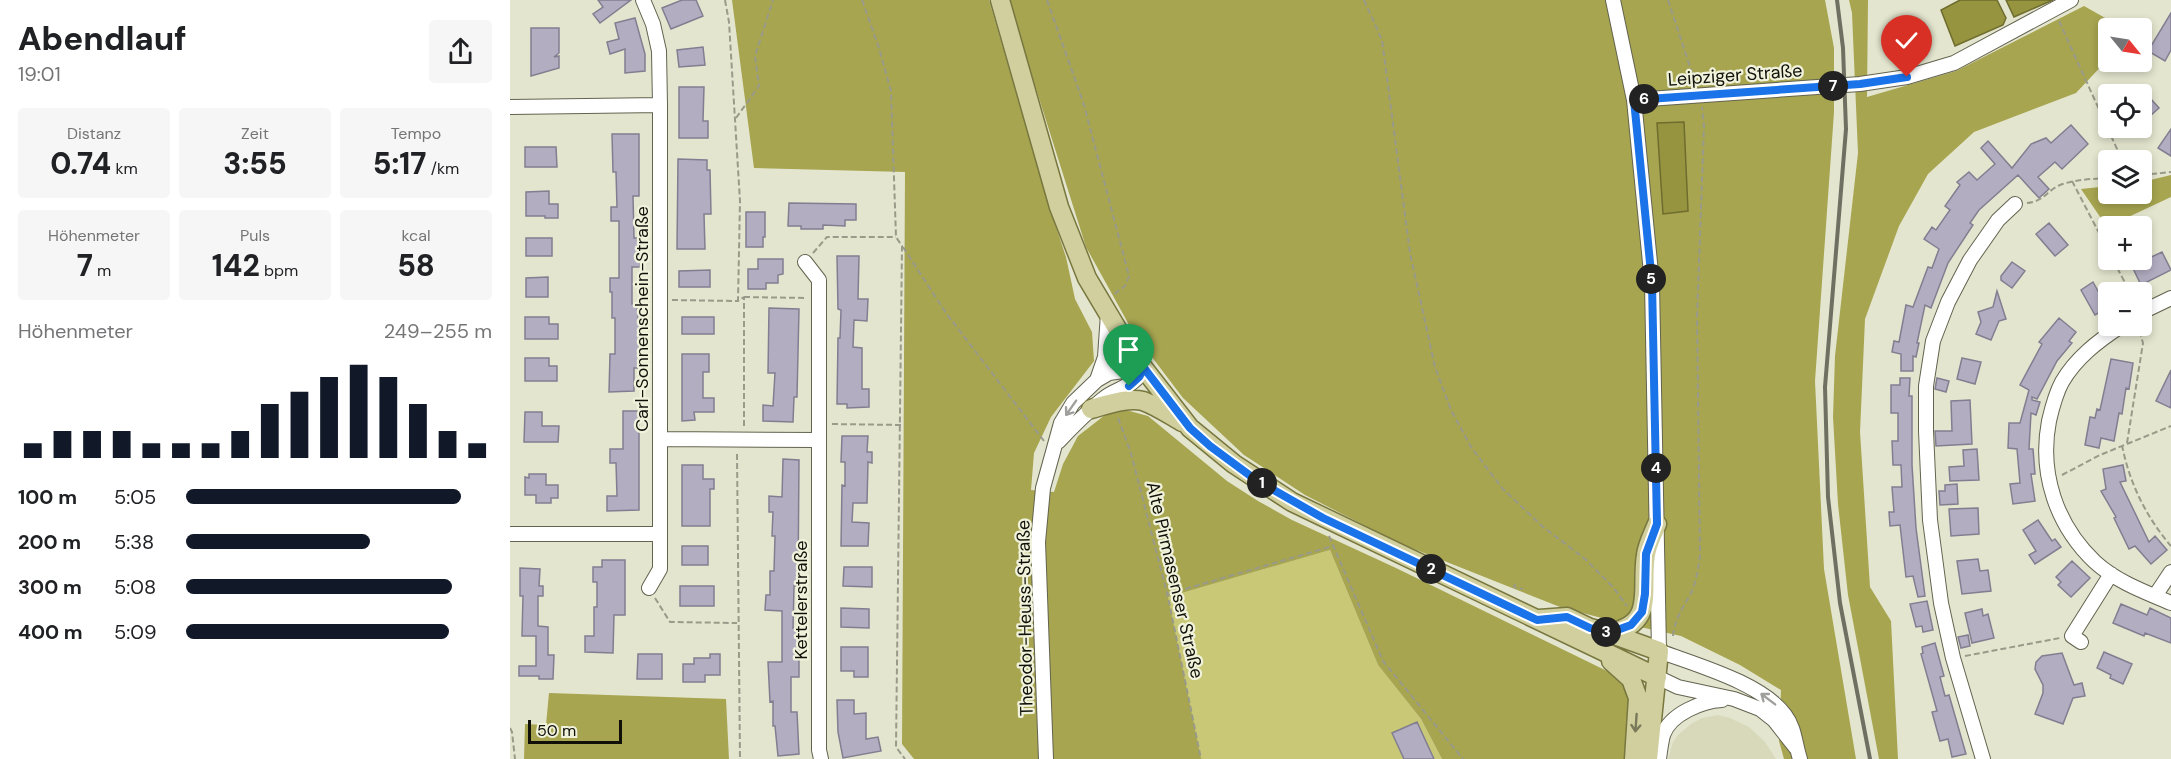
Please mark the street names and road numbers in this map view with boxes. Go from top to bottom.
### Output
street label: Leipziger Straße [1667,58,1803,92]
street label: Carl-Sonnenschein-Straße [630,206,654,432]
street label: Alte Pirmasenser Straße [1141,479,1209,681]
street label: Theodor-Heuss-Straße [1011,520,1039,716]
street label: Kettelerstraße [789,541,813,659]

